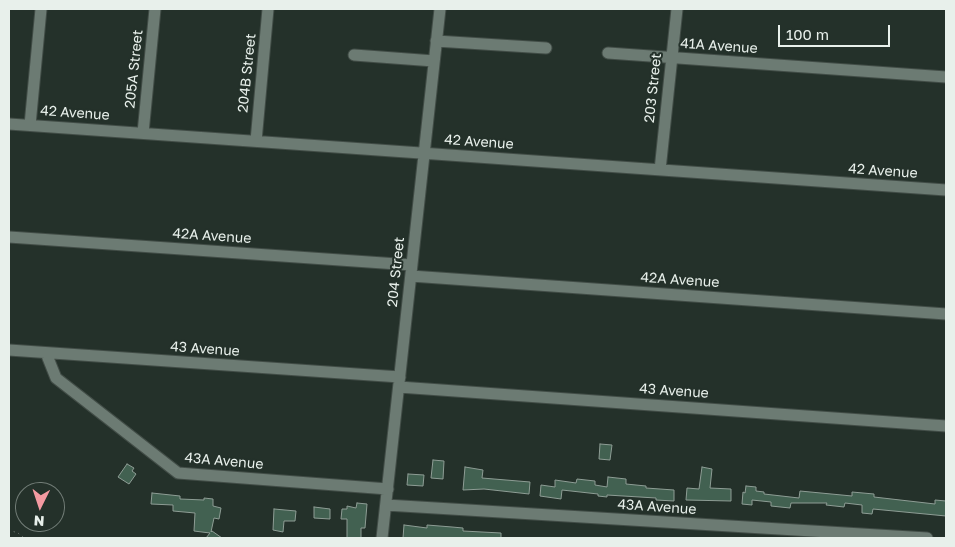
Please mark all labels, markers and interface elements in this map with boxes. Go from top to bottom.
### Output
scale bar [780,15,892,47]
text: 100 m [786,25,829,43]
street label: 205A Street [122,29,146,109]
street label: 204B Street [234,33,260,113]
street label: 41A Avenue [680,35,758,57]
street label: 203 Street [641,52,665,124]
street label: 42 Avenue [40,102,110,124]
street label: 42 Avenue [444,131,514,153]
street label: 42 Avenue [848,160,918,182]
street label: 42A Avenue [172,225,252,247]
street label: 204 Street [384,236,408,308]
street label: 42A Avenue [640,269,720,291]
street label: 43 Avenue [170,338,240,360]
street label: 43 Avenue [639,380,709,402]
street label: 43A Avenue [184,449,264,473]
north arrow [15,482,65,532]
street label: 43A Avenue [617,496,697,518]
text: N [33,513,45,530]

